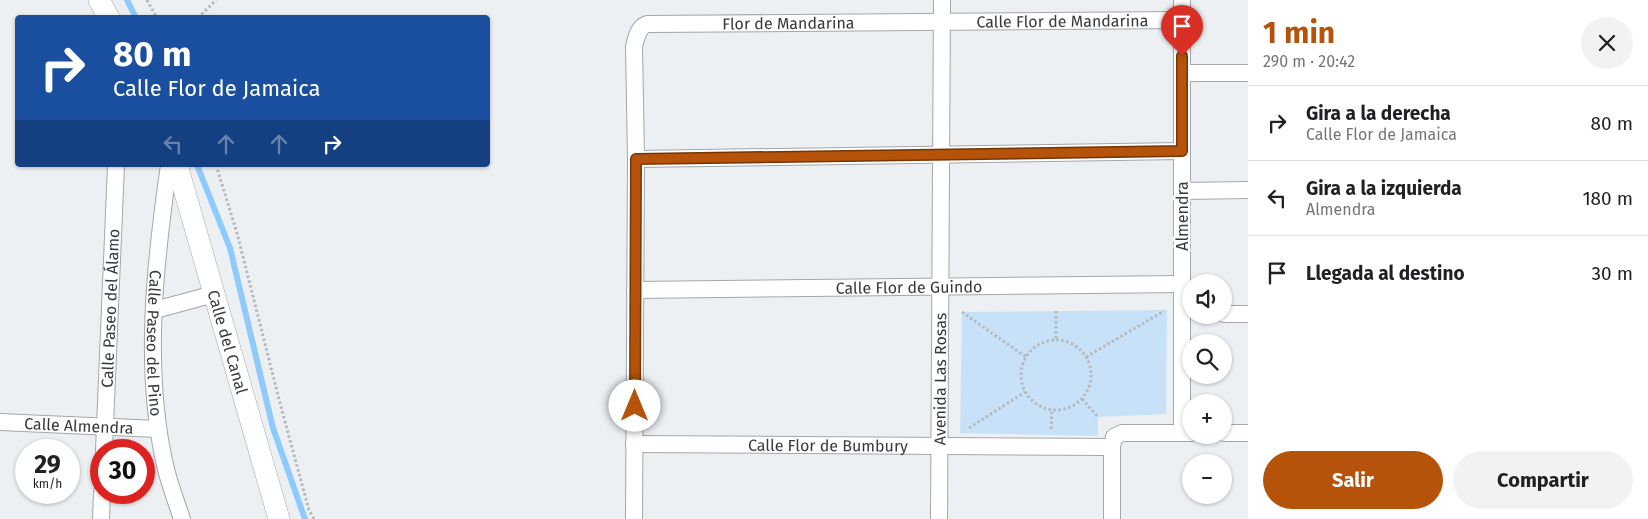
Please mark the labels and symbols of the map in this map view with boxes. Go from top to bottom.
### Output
pin [1161,5,1203,56]
street label: Calle Flor de Mandarina [976,11,1148,31]
street label: Flor de Mandarina [722,13,855,33]
street label: Almendra [1173,181,1192,251]
street label: Calle Paseo del Álamo [97,228,123,388]
street label: Calle Paseo del Pino [143,269,166,417]
street label: Calle Flor de Guindo [836,277,982,297]
street label: Calle del Canal [204,288,252,396]
street label: Avenida Las Rosas [930,313,950,445]
position arrow [608,379,660,431]
street label: Calle Almendra [24,414,134,437]
street label: Calle Flor de Bumbury [748,435,908,455]
speed limit sign: 30 [90,439,155,504]

